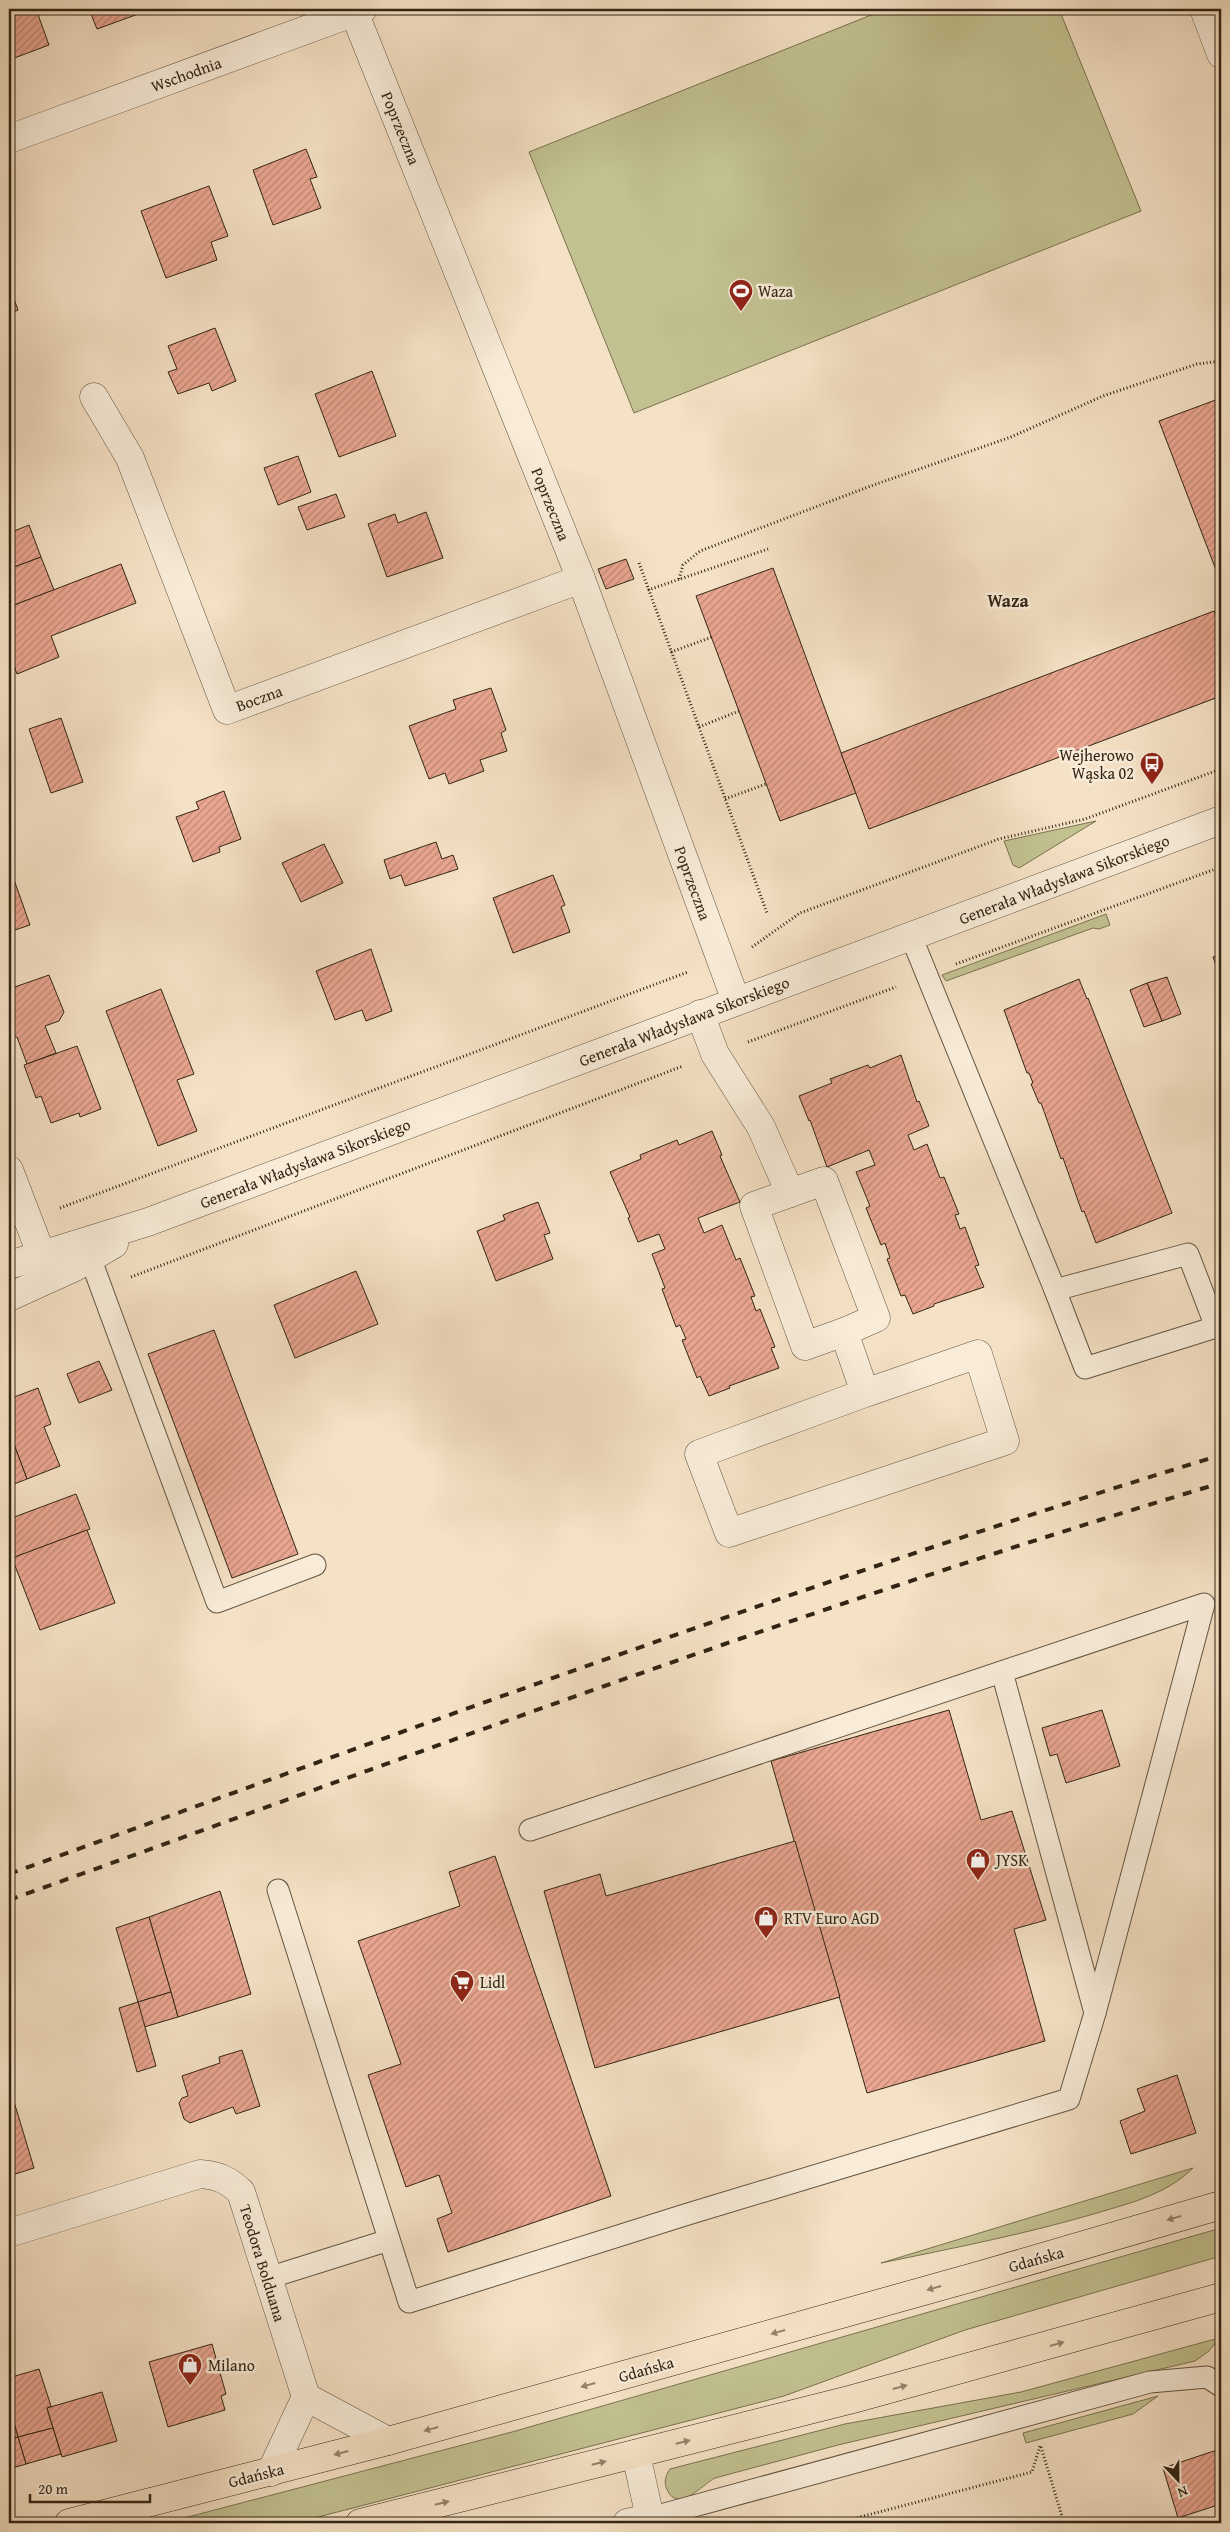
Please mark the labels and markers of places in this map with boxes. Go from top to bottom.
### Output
sports icon: Waza [728,278,754,312]
place label: Waza [758,279,794,303]
place label: Wejherowo Wąska 02 [1059,743,1134,785]
bus stop icon: Wejherowo Wąska 02 [1139,751,1165,785]
shop icon: JYSK [965,1847,991,1881]
place label: JYSK [994,1848,1028,1872]
shop icon: RTV Euro AGD [753,1905,779,1939]
place label: RTV Euro AGD [784,1906,880,1930]
supermarket icon: Lidl [449,1969,475,2003]
place label: Lidl [480,1970,506,1994]
shop icon: Milano [177,2352,203,2386]
place label: Milano [208,2353,255,2377]

